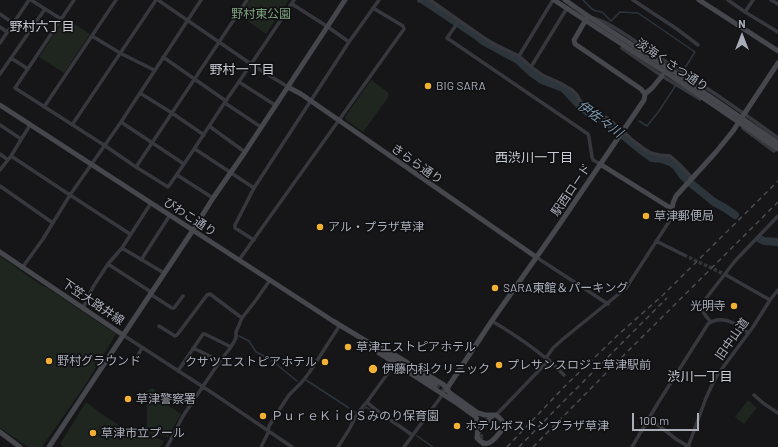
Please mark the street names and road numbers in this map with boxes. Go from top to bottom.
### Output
street label: 淡海くさつ通り [633,36,711,94]
street label: きらら通り [388,141,446,187]
street label: 駅西ロード [548,161,594,219]
street label: びわこ通り [161,195,219,239]
street label: 下笠大路井線 [59,276,127,328]
street label: 旧中山道 [712,315,752,363]

